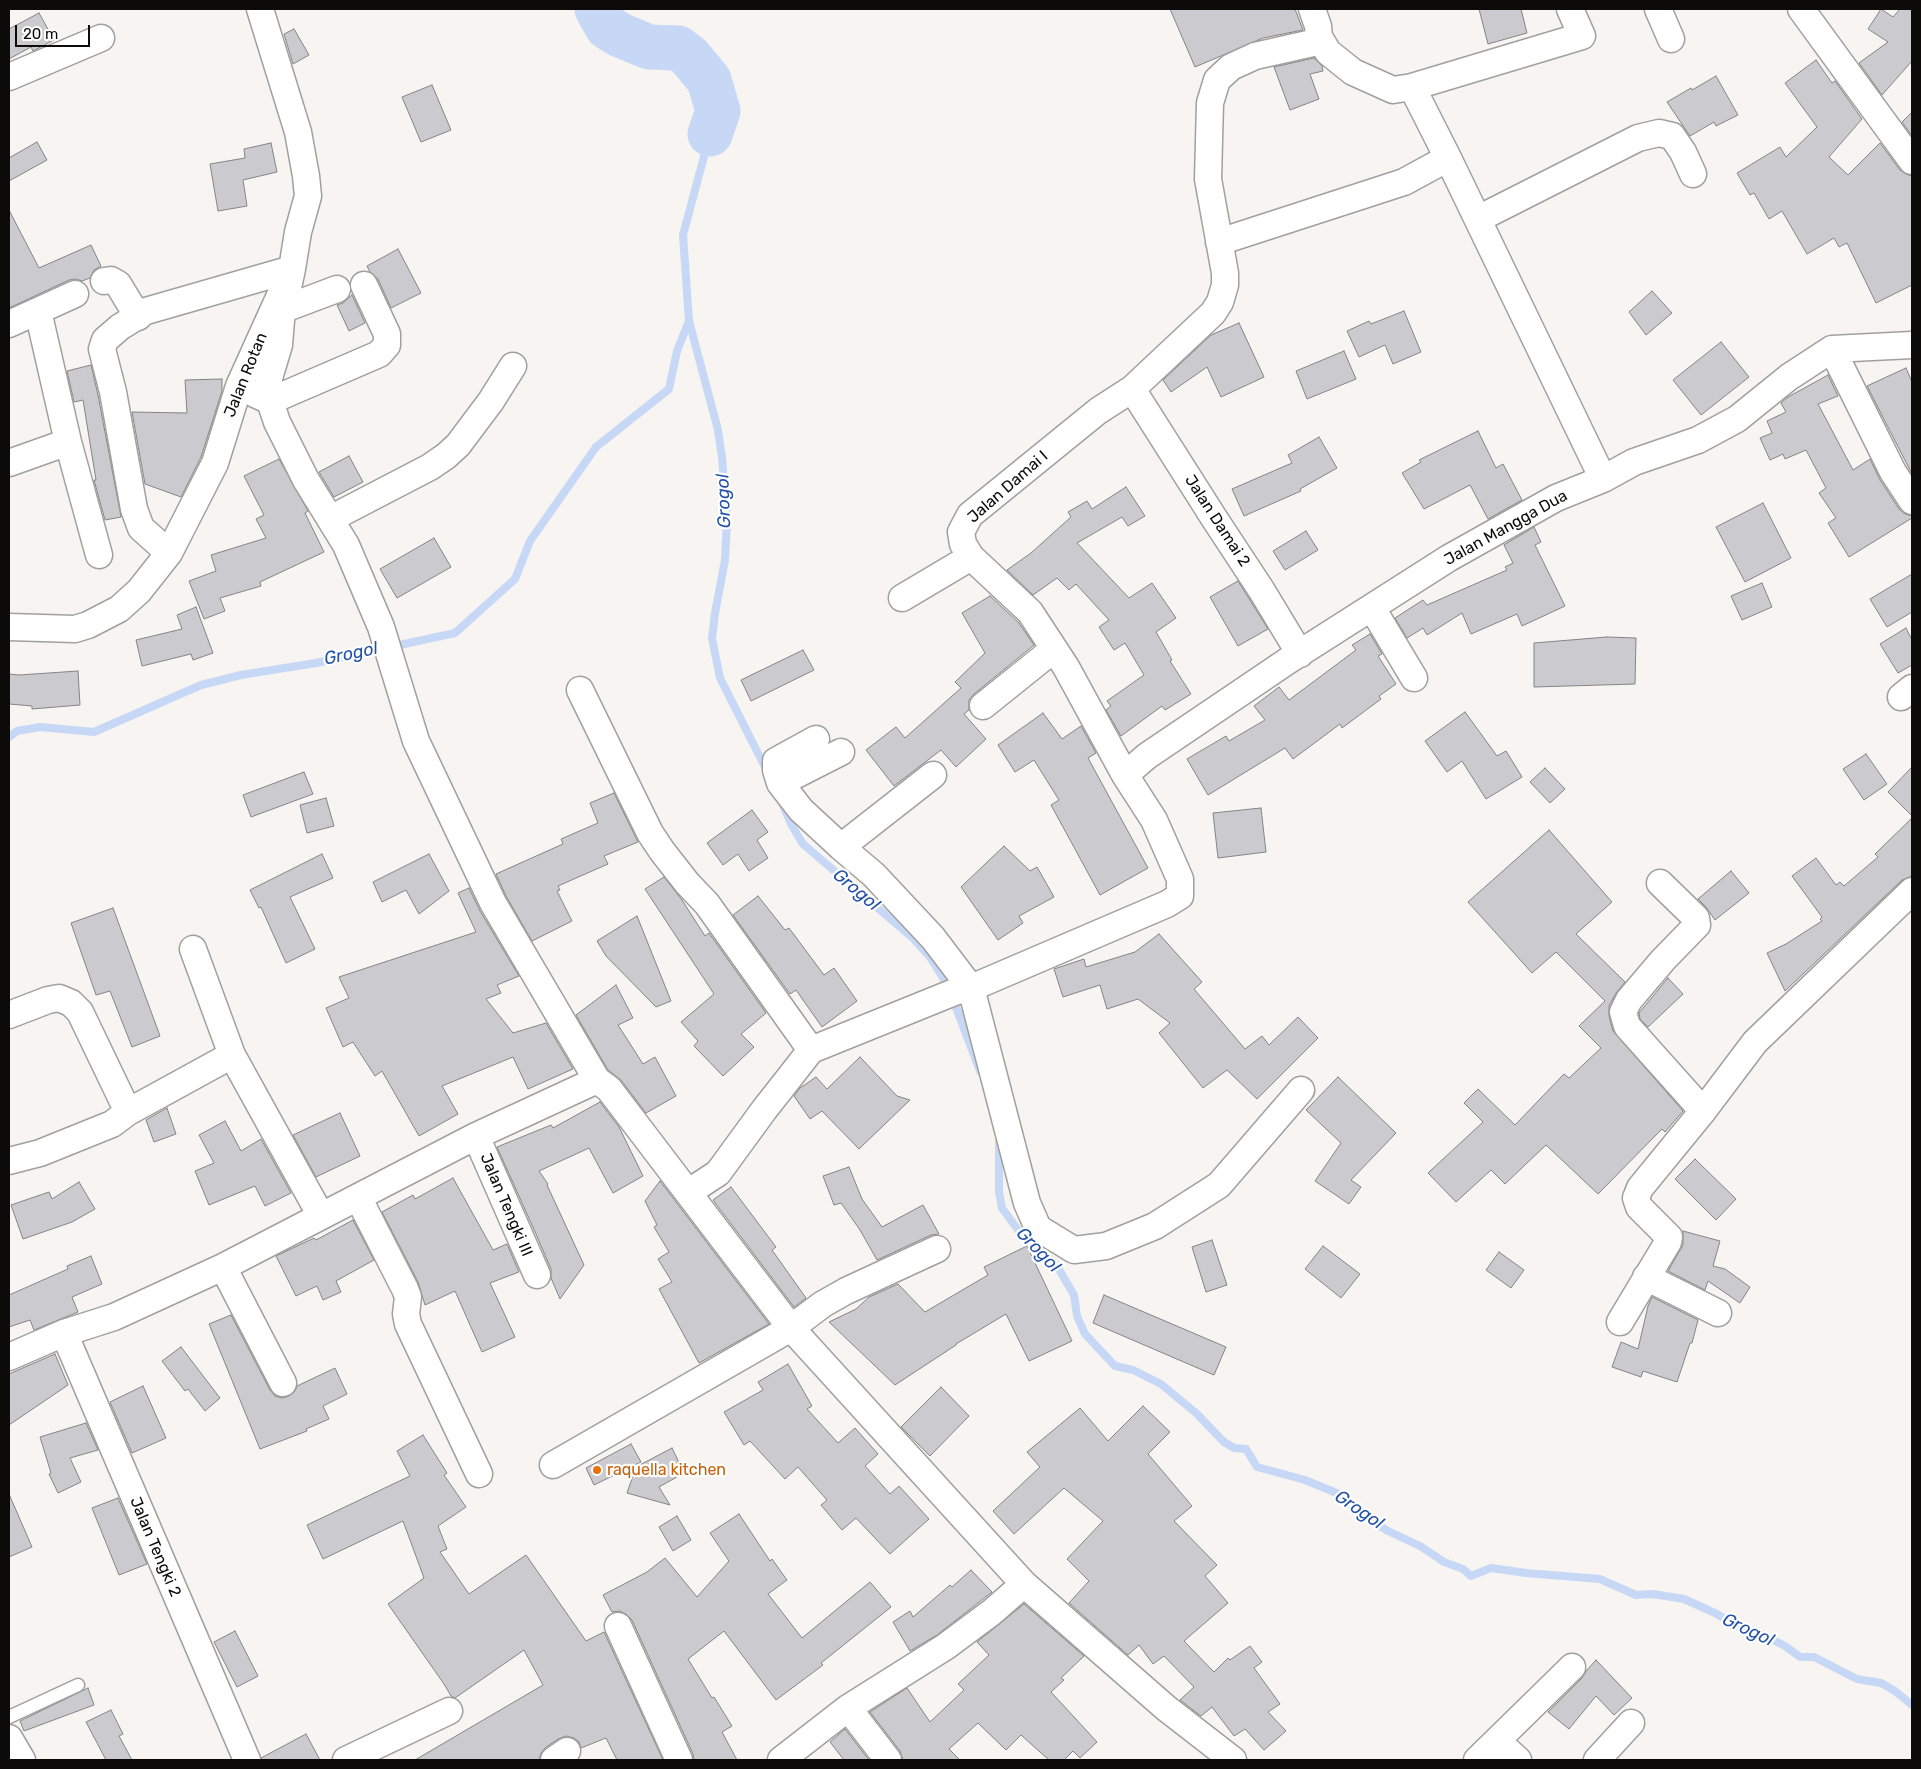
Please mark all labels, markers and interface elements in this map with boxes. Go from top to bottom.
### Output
scale bar [18,15,92,47]
text: 20 m [23,25,58,43]
street label: Jalan Rotan [220,330,272,420]
street label: Jalan Damai I [964,447,1052,527]
street label: Jalan Damai 2 [1180,472,1254,570]
water label: Grogol [712,473,736,529]
street label: Jalan Mangga Dua [1441,486,1571,570]
water label: Grogol [322,638,380,670]
water label: Grogol [828,864,884,916]
street label: Jalan Tengki III [476,1150,536,1260]
water label: Grogol [1011,1223,1065,1277]
place label: raquella kitchen [607,1460,726,1480]
marker: raquella kitchen [591,1464,603,1476]
water label: Grogol [1330,1486,1388,1534]
street label: Jalan Tengki 2 [125,1494,185,1600]
water label: Grogol [1719,1609,1777,1651]

